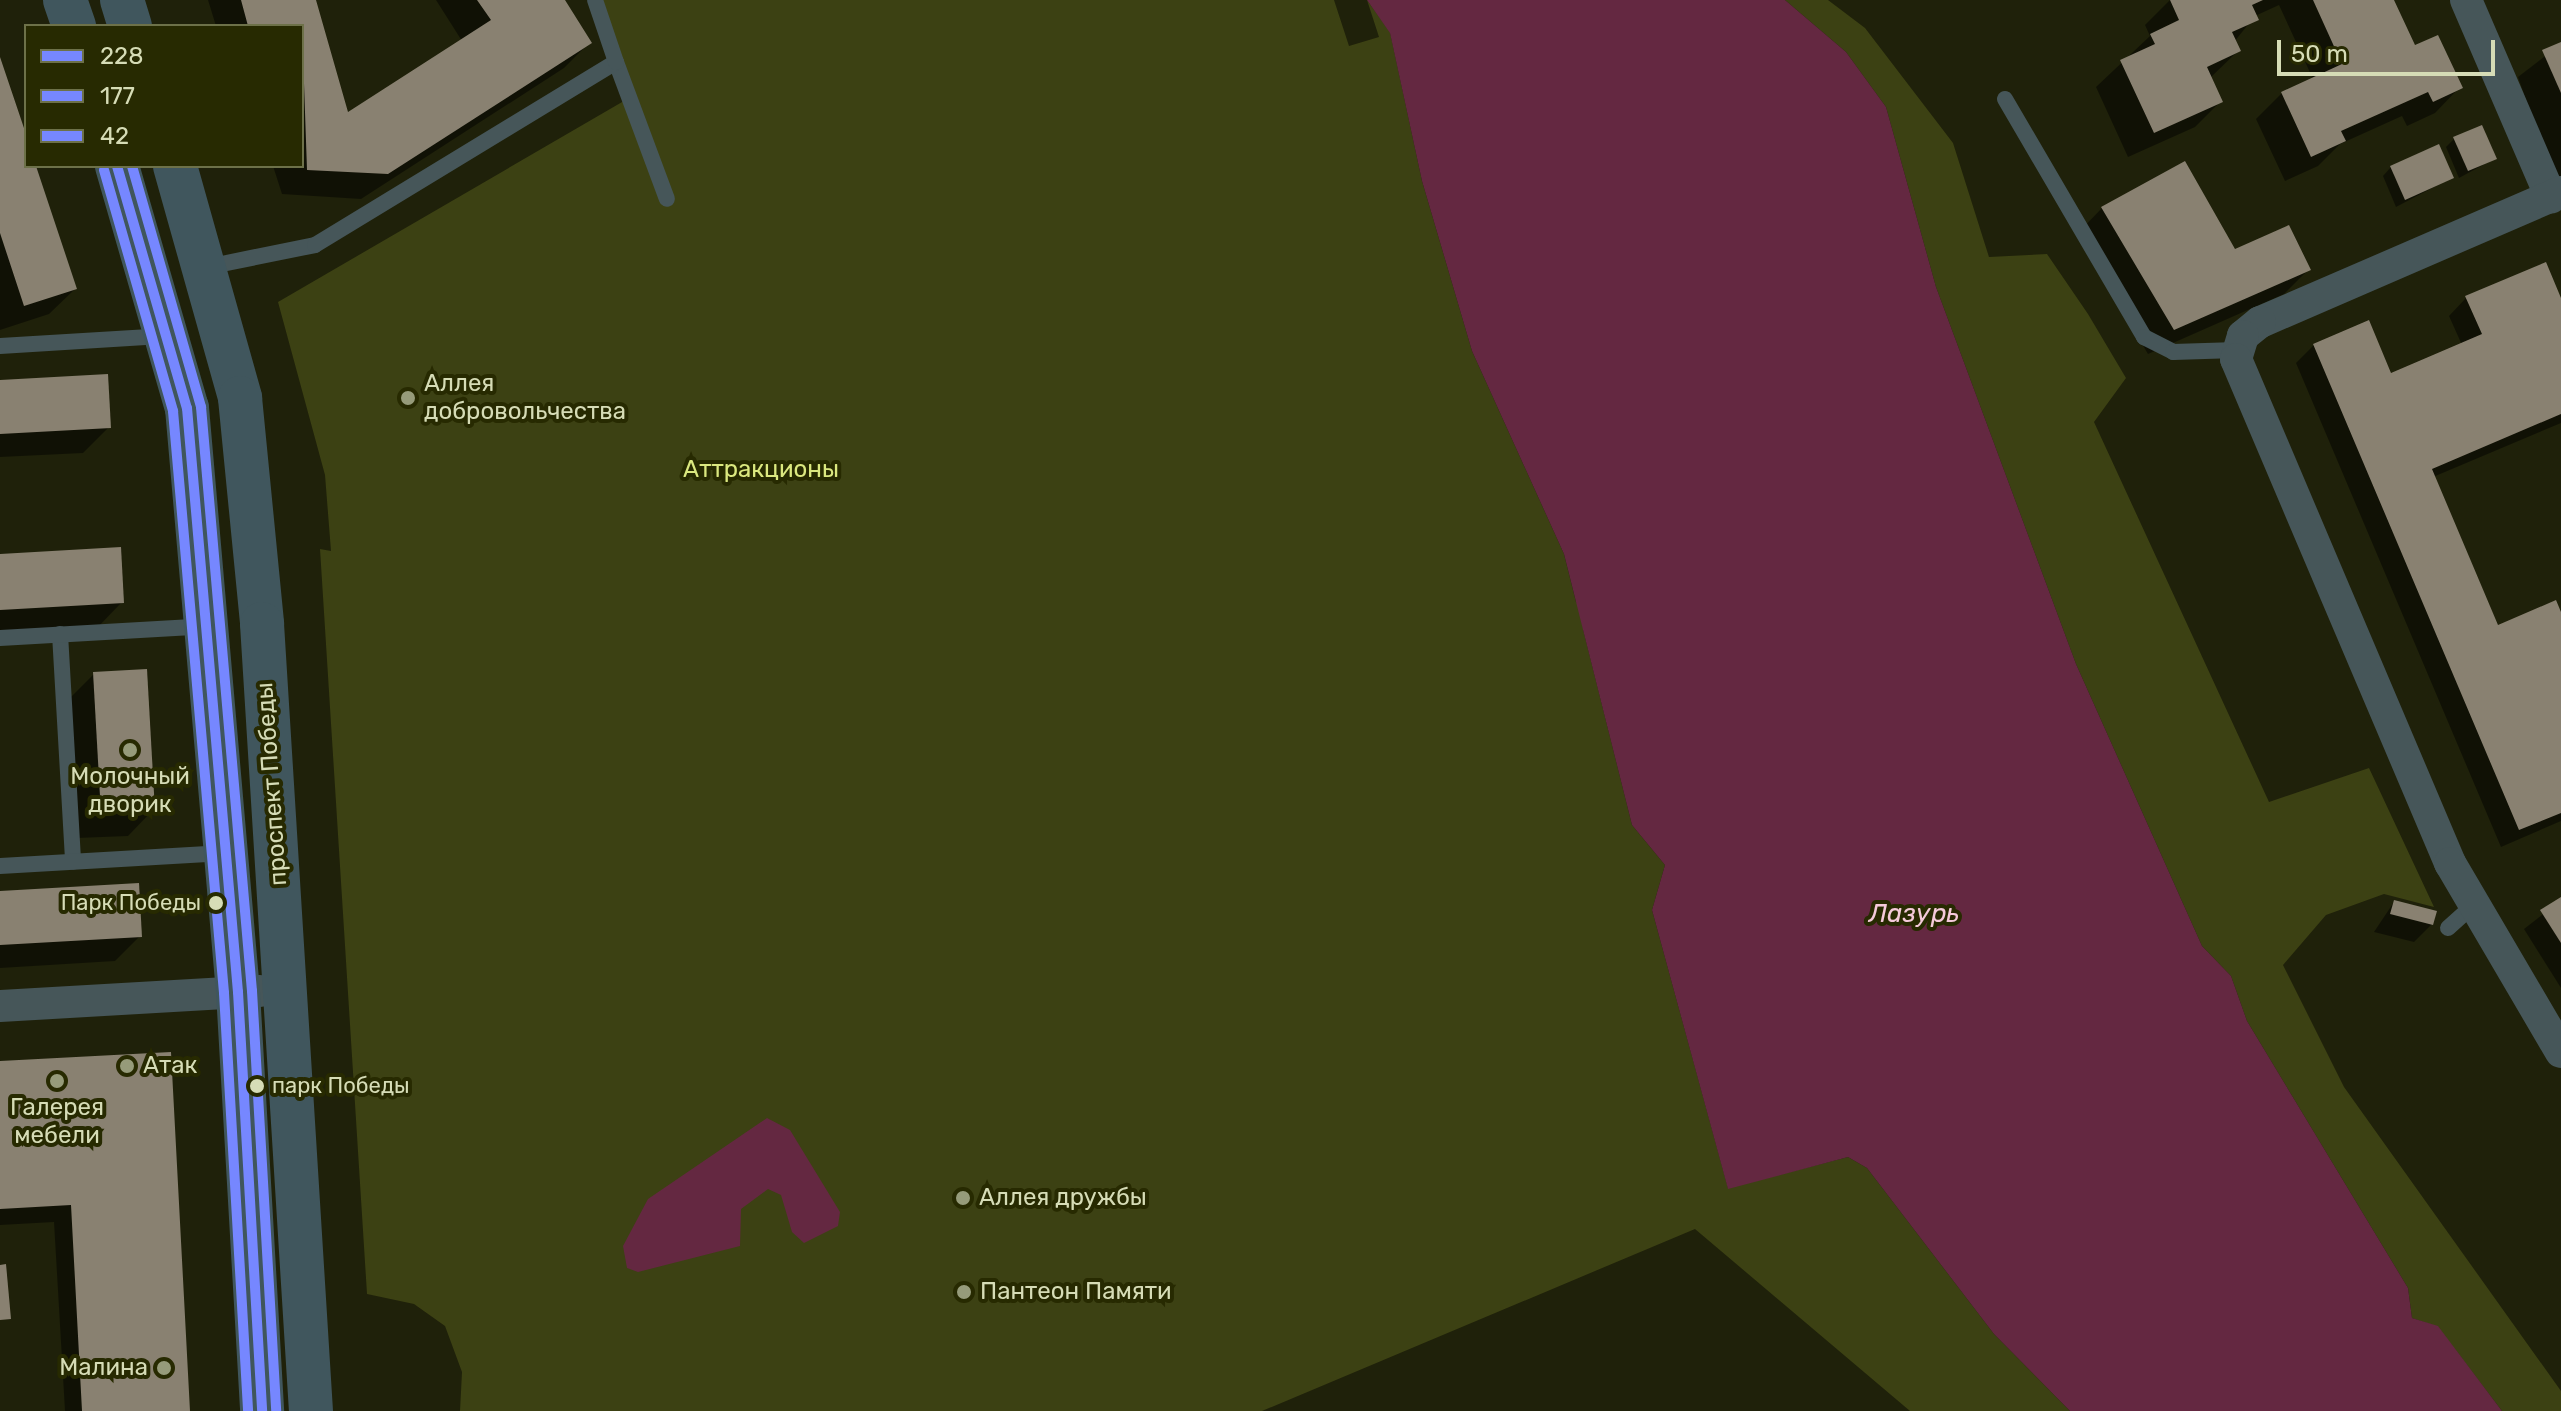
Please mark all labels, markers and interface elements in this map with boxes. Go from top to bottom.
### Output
legend [24,24,304,168]
scale bar [2281,24,2499,74]
text: 50 m [2291,40,2348,68]
text: 228 [100,42,143,70]
text: 177 [100,82,135,110]
text: 42 [100,122,129,150]
place label: Аллея добровольчества [424,370,626,426]
marker: Аллея добровольчества [399,389,417,407]
park label: Аттракционы [683,456,839,484]
street label: проспект Победы [251,681,293,887]
marker: Молочный дворик [121,741,139,759]
place label: Молочный дворик [70,763,190,819]
place label: Парк Победы [61,890,201,916]
marker: Парк Победы [208,895,224,911]
water label: Лазурь [1869,898,1959,930]
place label: Атак [143,1052,197,1080]
marker: Атак [118,1057,136,1075]
marker: Галерея мебели [48,1072,66,1090]
place label: парк Победы [272,1073,410,1099]
marker: парк Победы [249,1078,265,1094]
place label: Галерея мебели [10,1094,104,1150]
place label: Аллея дружбы [979,1184,1147,1212]
marker: Аллея дружбы [954,1189,972,1207]
place label: Пантеон Памяти [980,1278,1172,1306]
marker: Пантеон Памяти [955,1283,973,1301]
place label: Малина [59,1354,148,1382]
marker: Малина [155,1359,173,1377]

